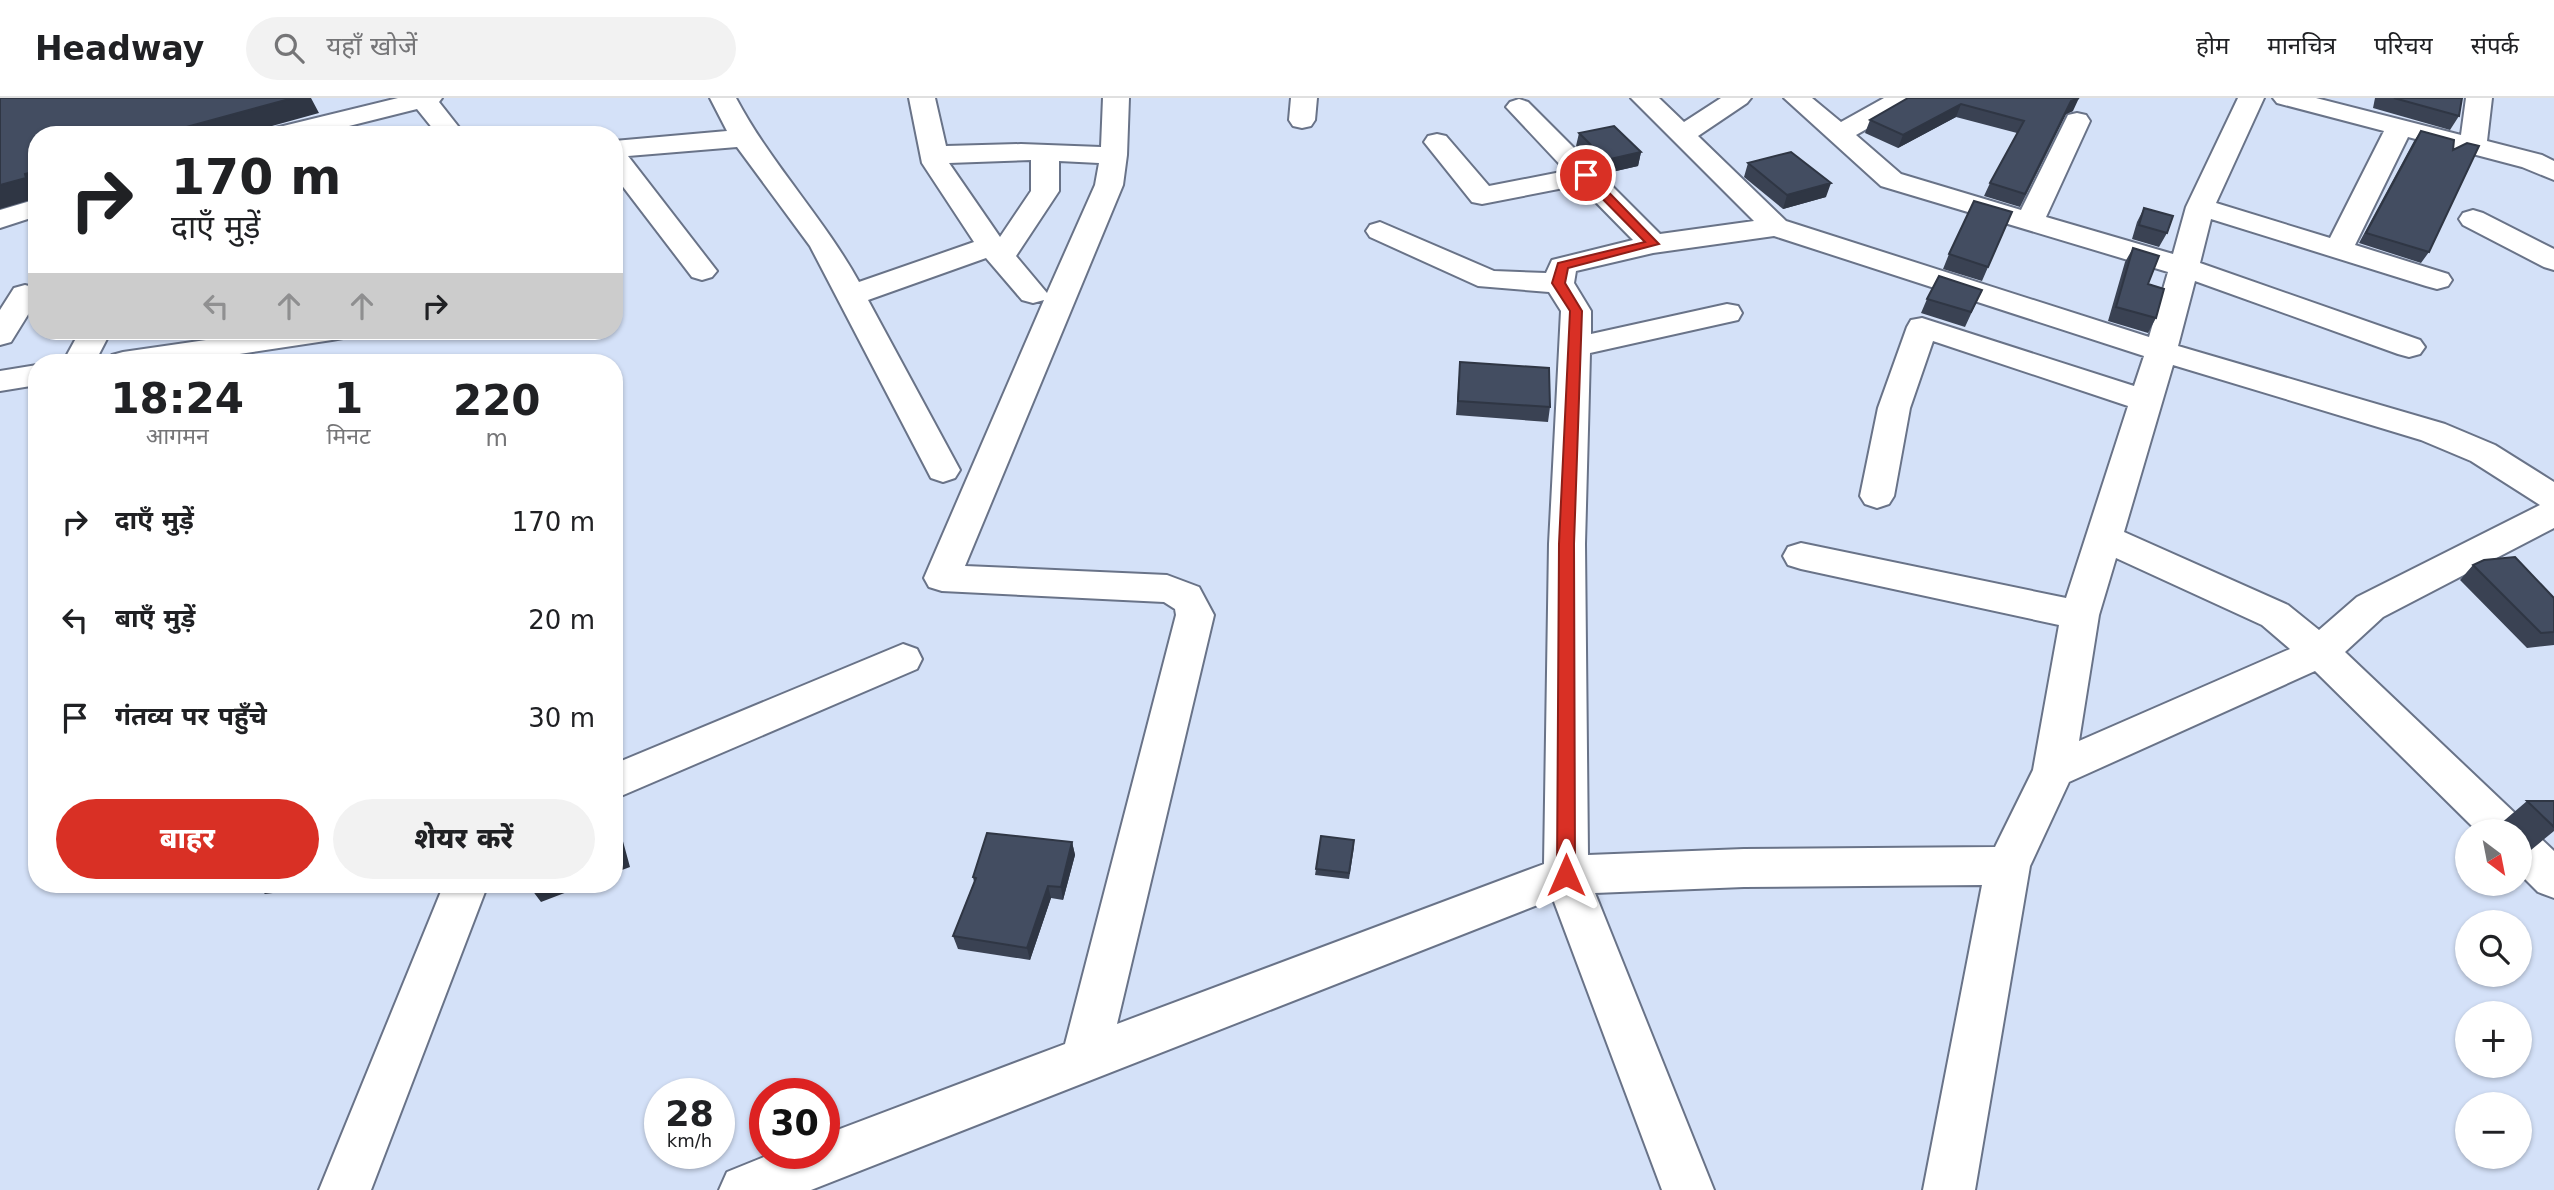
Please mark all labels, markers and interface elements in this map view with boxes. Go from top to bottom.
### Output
search box [246,17,736,80]
text: Headway [35,29,204,68]
icon: search [270,29,308,67]
text: यहाँ खोजें [326,31,417,61]
text: होम [2196,32,2229,60]
text: मानचित्र [2267,32,2336,60]
text: परिचय [2374,32,2433,60]
text: संपर्क [2471,32,2519,60]
pin [1556,145,1616,205]
text: 170 m [171,149,341,206]
icon: right [56,154,147,245]
icon: arrive [1567,156,1605,194]
text: दाएँ मुड़ें [171,208,260,246]
icon: left [197,287,235,325]
icon: ahead [270,287,308,325]
icon: ahead [343,287,381,325]
icon: right [416,287,454,325]
text: 18:24 [110,374,244,423]
text: 1 [334,374,363,423]
text: 220 [453,376,541,425]
text: आगमन [146,423,209,449]
text: मिनट [326,423,371,449]
text: m [486,425,508,451]
icon: right [56,503,94,541]
text: दाएँ मुड़ें [115,505,194,535]
text: 170 m [512,507,595,537]
icon: left [56,601,94,639]
text: बाएँ मुड़ें [115,603,195,633]
text: 20 m [528,605,595,635]
icon: arrive [56,699,94,737]
text: गंतव्य पर पहुँचे [115,701,267,731]
text: 30 m [528,703,595,733]
button: बाहर [56,799,319,879]
button: शेयर करें [333,799,595,879]
north arrow [2455,819,2532,896]
map controls [2455,819,2532,1169]
position arrow [1529,838,1603,912]
button: search [2455,910,2532,987]
button: + [2455,1001,2532,1078]
speed limit sign: 30 [749,1078,840,1169]
button: − [2455,1092,2532,1169]
text: 28 [665,1094,714,1134]
text: km/h [667,1130,712,1151]

